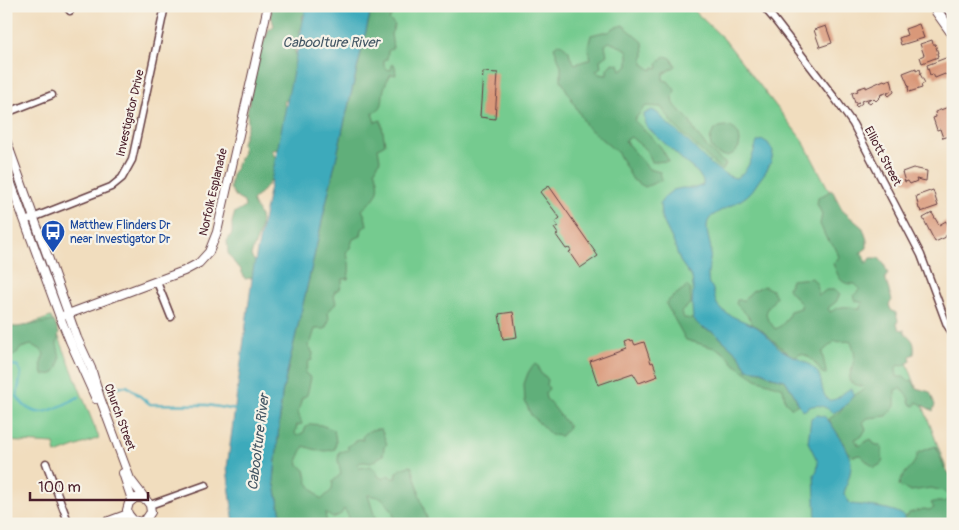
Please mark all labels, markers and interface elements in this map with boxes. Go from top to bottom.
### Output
water label: Caboolture River [283,34,381,51]
street label: Investigator Drive [113,68,148,158]
street label: Elliott Street [861,124,905,189]
street label: Norfolk Esplanade [196,147,231,237]
place label: Matthew Flinders Dr near Investigator Dr [70,218,171,247]
bus stop icon: Matthew Flinders Dr near Investigator Dr [40,219,66,253]
street label: Church Street [100,382,139,453]
water label: Caboolture River [244,391,273,491]
scale bar [30,470,148,502]
text: 100 m [38,478,81,497]

